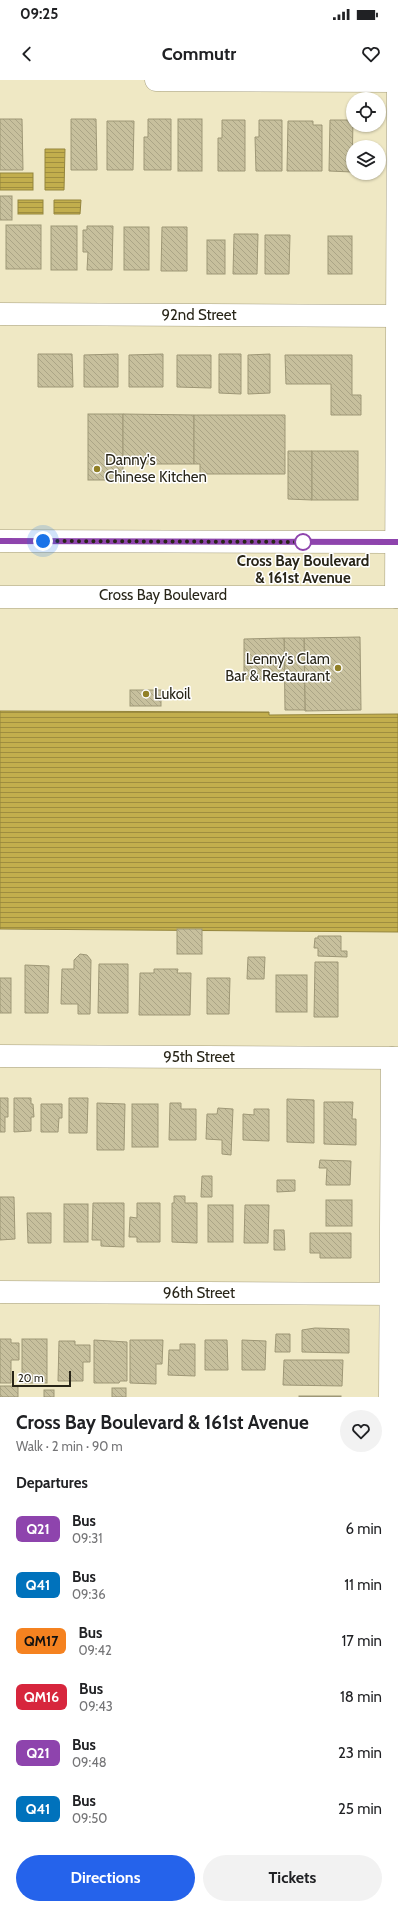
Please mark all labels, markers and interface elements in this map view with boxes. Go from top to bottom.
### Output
text: 09:25 [20,5,58,23]
icon: back [16,43,38,65]
text: Commutr [162,43,236,65]
icon: heart [360,43,382,65]
map controls [346,92,386,180]
button: locate [346,92,386,132]
button: layers [346,140,386,180]
street label: 92nd Street [161,306,237,324]
place label: Danny's Chinese Kitchen [105,451,207,486]
marker: Danny's Chinese Kitchen [92,464,102,474]
your location [33,531,53,551]
marker: Cross Bay Boulevard & 161st Avenue [294,533,312,551]
place label: Cross Bay Boulevard & 161st Avenue [237,552,369,587]
street label: Cross Bay Boulevard [99,586,227,604]
place label: Lenny's Clam Bar & Restaurant [225,650,330,685]
marker: Lenny's Clam Bar & Restaurant [333,663,343,673]
place label: Lukoil [154,685,191,703]
marker: Lukoil [141,689,151,699]
street label: 95th Street [163,1048,235,1066]
street label: 96th Street [163,1284,235,1302]
scale bar [12,1369,71,1388]
text: 20 m [18,1371,44,1385]
button: heart [340,1410,382,1452]
text: Cross Bay Boulevard & 161st Avenue [16,1411,309,1434]
text: Walk · 2 min · 90 m [16,1438,123,1454]
text: Departures [16,1474,88,1492]
text: Bus [72,1512,96,1530]
text: Q21 [26,1520,50,1538]
text: 6 min [345,1520,382,1538]
text: 09:31 [72,1530,102,1546]
text: Bus [72,1568,96,1586]
text: Q41 [26,1576,50,1594]
text: 11 min [344,1576,382,1594]
text: 09:36 [72,1586,106,1602]
text: Bus [78,1624,102,1642]
text: QM17 [24,1632,58,1650]
text: 17 min [341,1632,382,1650]
text: 09:42 [78,1642,112,1658]
text: Bus [79,1680,103,1698]
text: QM16 [24,1688,59,1706]
text: 18 min [340,1688,382,1706]
text: 09:43 [79,1698,113,1714]
text: Bus [72,1736,96,1754]
text: Q21 [26,1744,50,1762]
text: 23 min [338,1744,382,1762]
text: 09:48 [72,1754,107,1770]
text: Bus [72,1792,96,1810]
text: Q41 [26,1800,50,1818]
text: 25 min [338,1800,382,1818]
text: 09:50 [72,1810,107,1826]
button: Directions [16,1855,195,1901]
button: Tickets [203,1855,382,1901]

